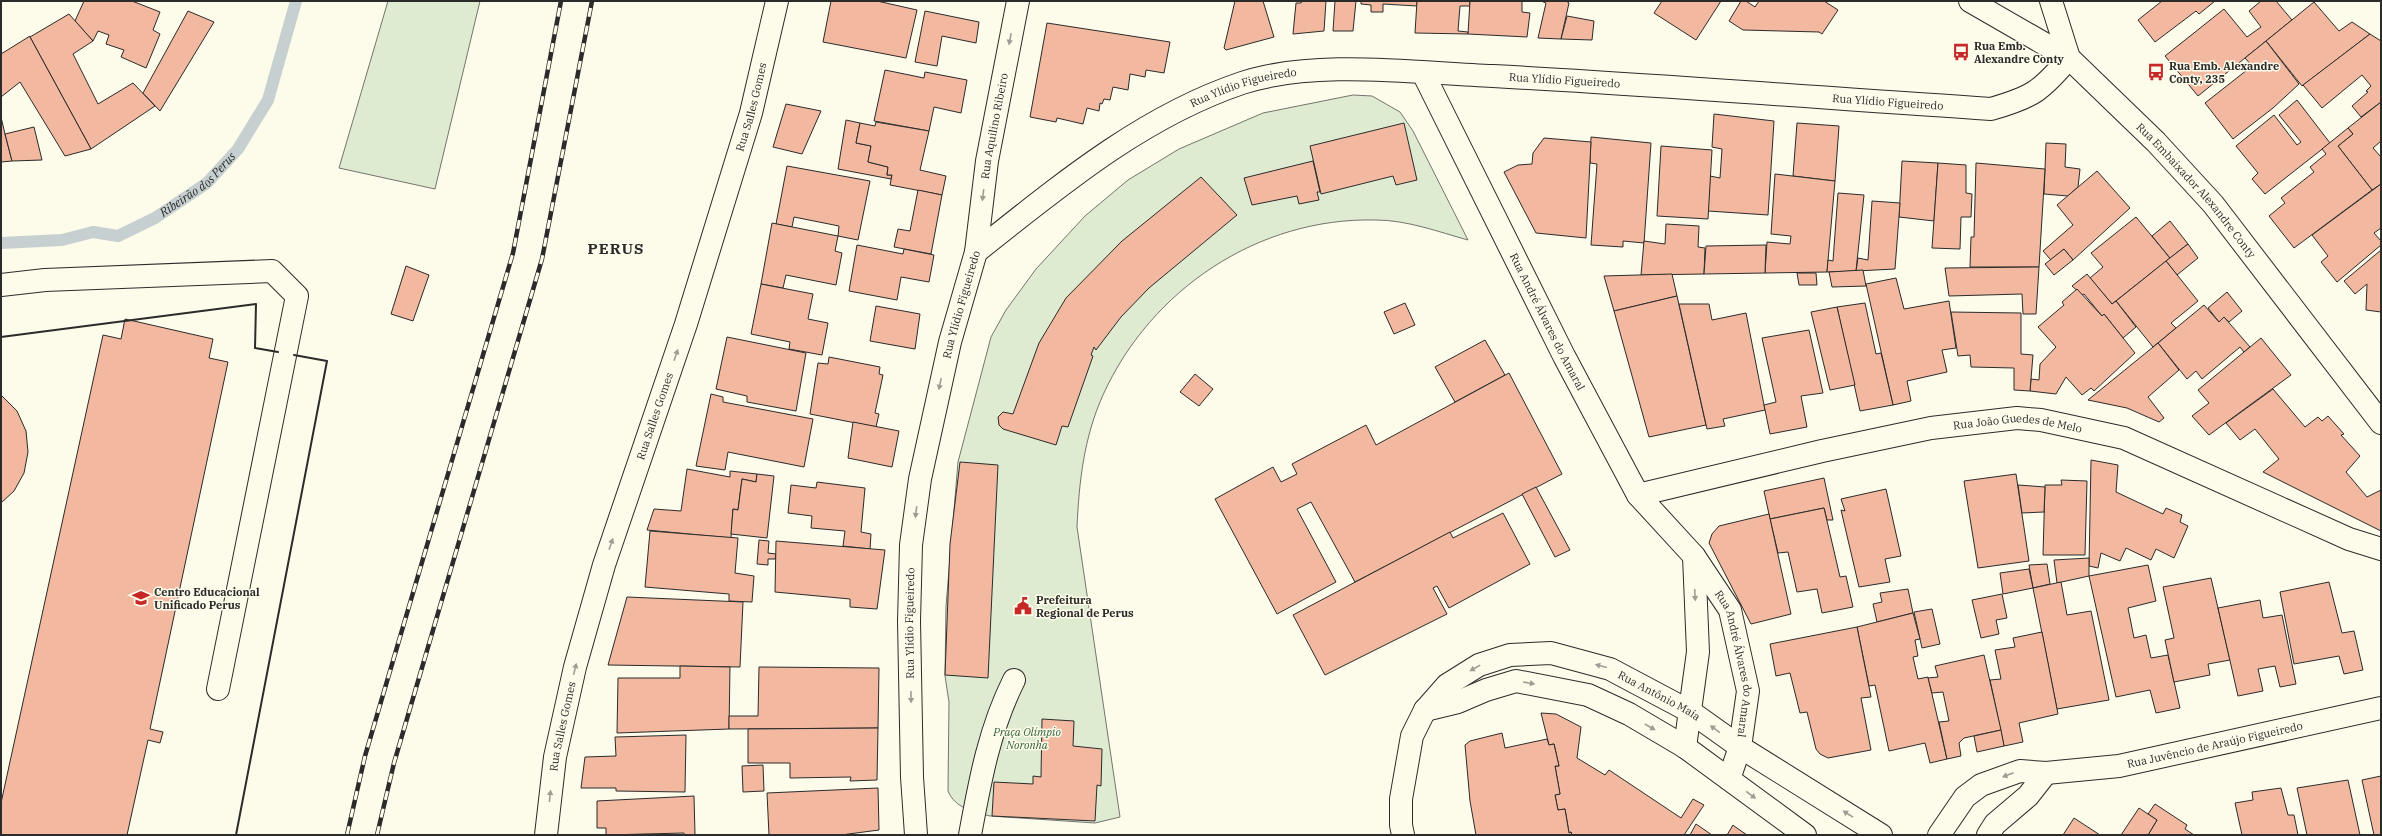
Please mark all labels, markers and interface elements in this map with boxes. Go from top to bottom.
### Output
one-way arrow [1007,33,1013,45]
place label: Rua Emb. Alexandre Conty [1974,39,2065,66]
bus stop icon: Rua Emb. Alexandre Conty [1951,42,1971,62]
place label: Rua Emb. Alexandre Conty, 235 [2169,59,2279,86]
street label: Rua Salles Gomes [733,61,770,153]
bus stop icon: Rua Emb. Alexandre Conty, 235 [2146,62,2166,82]
street label: Rua Ylídio Figueiredo [1188,65,1297,110]
street label: Rua Ylídio Figueiredo [1508,70,1621,91]
street label: Rua Aquilino Ribeiro [978,72,1011,180]
street label: Rua Ylídio Figueiredo [1832,91,1944,113]
street label: Rua Embaixador Alexandre Conty [2133,120,2259,261]
water label: Ribeirão dos Perus [156,148,239,220]
one-way arrow [980,189,986,201]
district label: PERUS [588,239,644,258]
street label: Rua Ylídio Figueiredo [940,249,983,360]
street label: Rua André Álvares do Amaral [1507,251,1588,393]
one-way arrow [673,348,679,360]
street label: Rua Salles Gomes [633,371,676,462]
one-way arrow [937,378,943,390]
street label: Rua João Guedes de Melo [1952,411,2083,436]
one-way arrow [912,505,919,518]
one-way arrow [608,537,614,549]
street label: Rua Ylídio Figueiredo [902,567,917,679]
place label: Centro Educacional Unificado Perus [154,585,260,612]
street label: Rua André Álvares do Amaral [1712,587,1755,738]
school or university icon: Centro Educacional Unificado Perus [131,588,151,608]
one-way arrow [1691,589,1698,601]
place label: Prefeitura Regional de Perus [1036,593,1134,620]
public building icon: Prefeitura Regional de Perus [1013,596,1033,616]
one-way arrow [572,663,578,675]
one-way arrow [1595,663,1607,669]
one-way arrow [1470,665,1481,671]
street label: Rua Antônio Maia [1616,668,1703,724]
street label: Rua Salles Gomes [546,680,579,772]
one-way arrow [1523,680,1535,686]
one-way arrow [908,691,914,704]
street label: Rua Juvêncio de Araújo Figueiredo [2126,719,2304,771]
one-way arrow [1644,723,1656,730]
park label: Praça Olímpio Noronha [992,725,1061,752]
one-way arrow [1709,725,1720,733]
one-way arrow [2002,773,2014,779]
one-way arrow [547,790,554,802]
one-way arrow [1745,791,1756,799]
one-way arrow [1842,811,1854,818]

